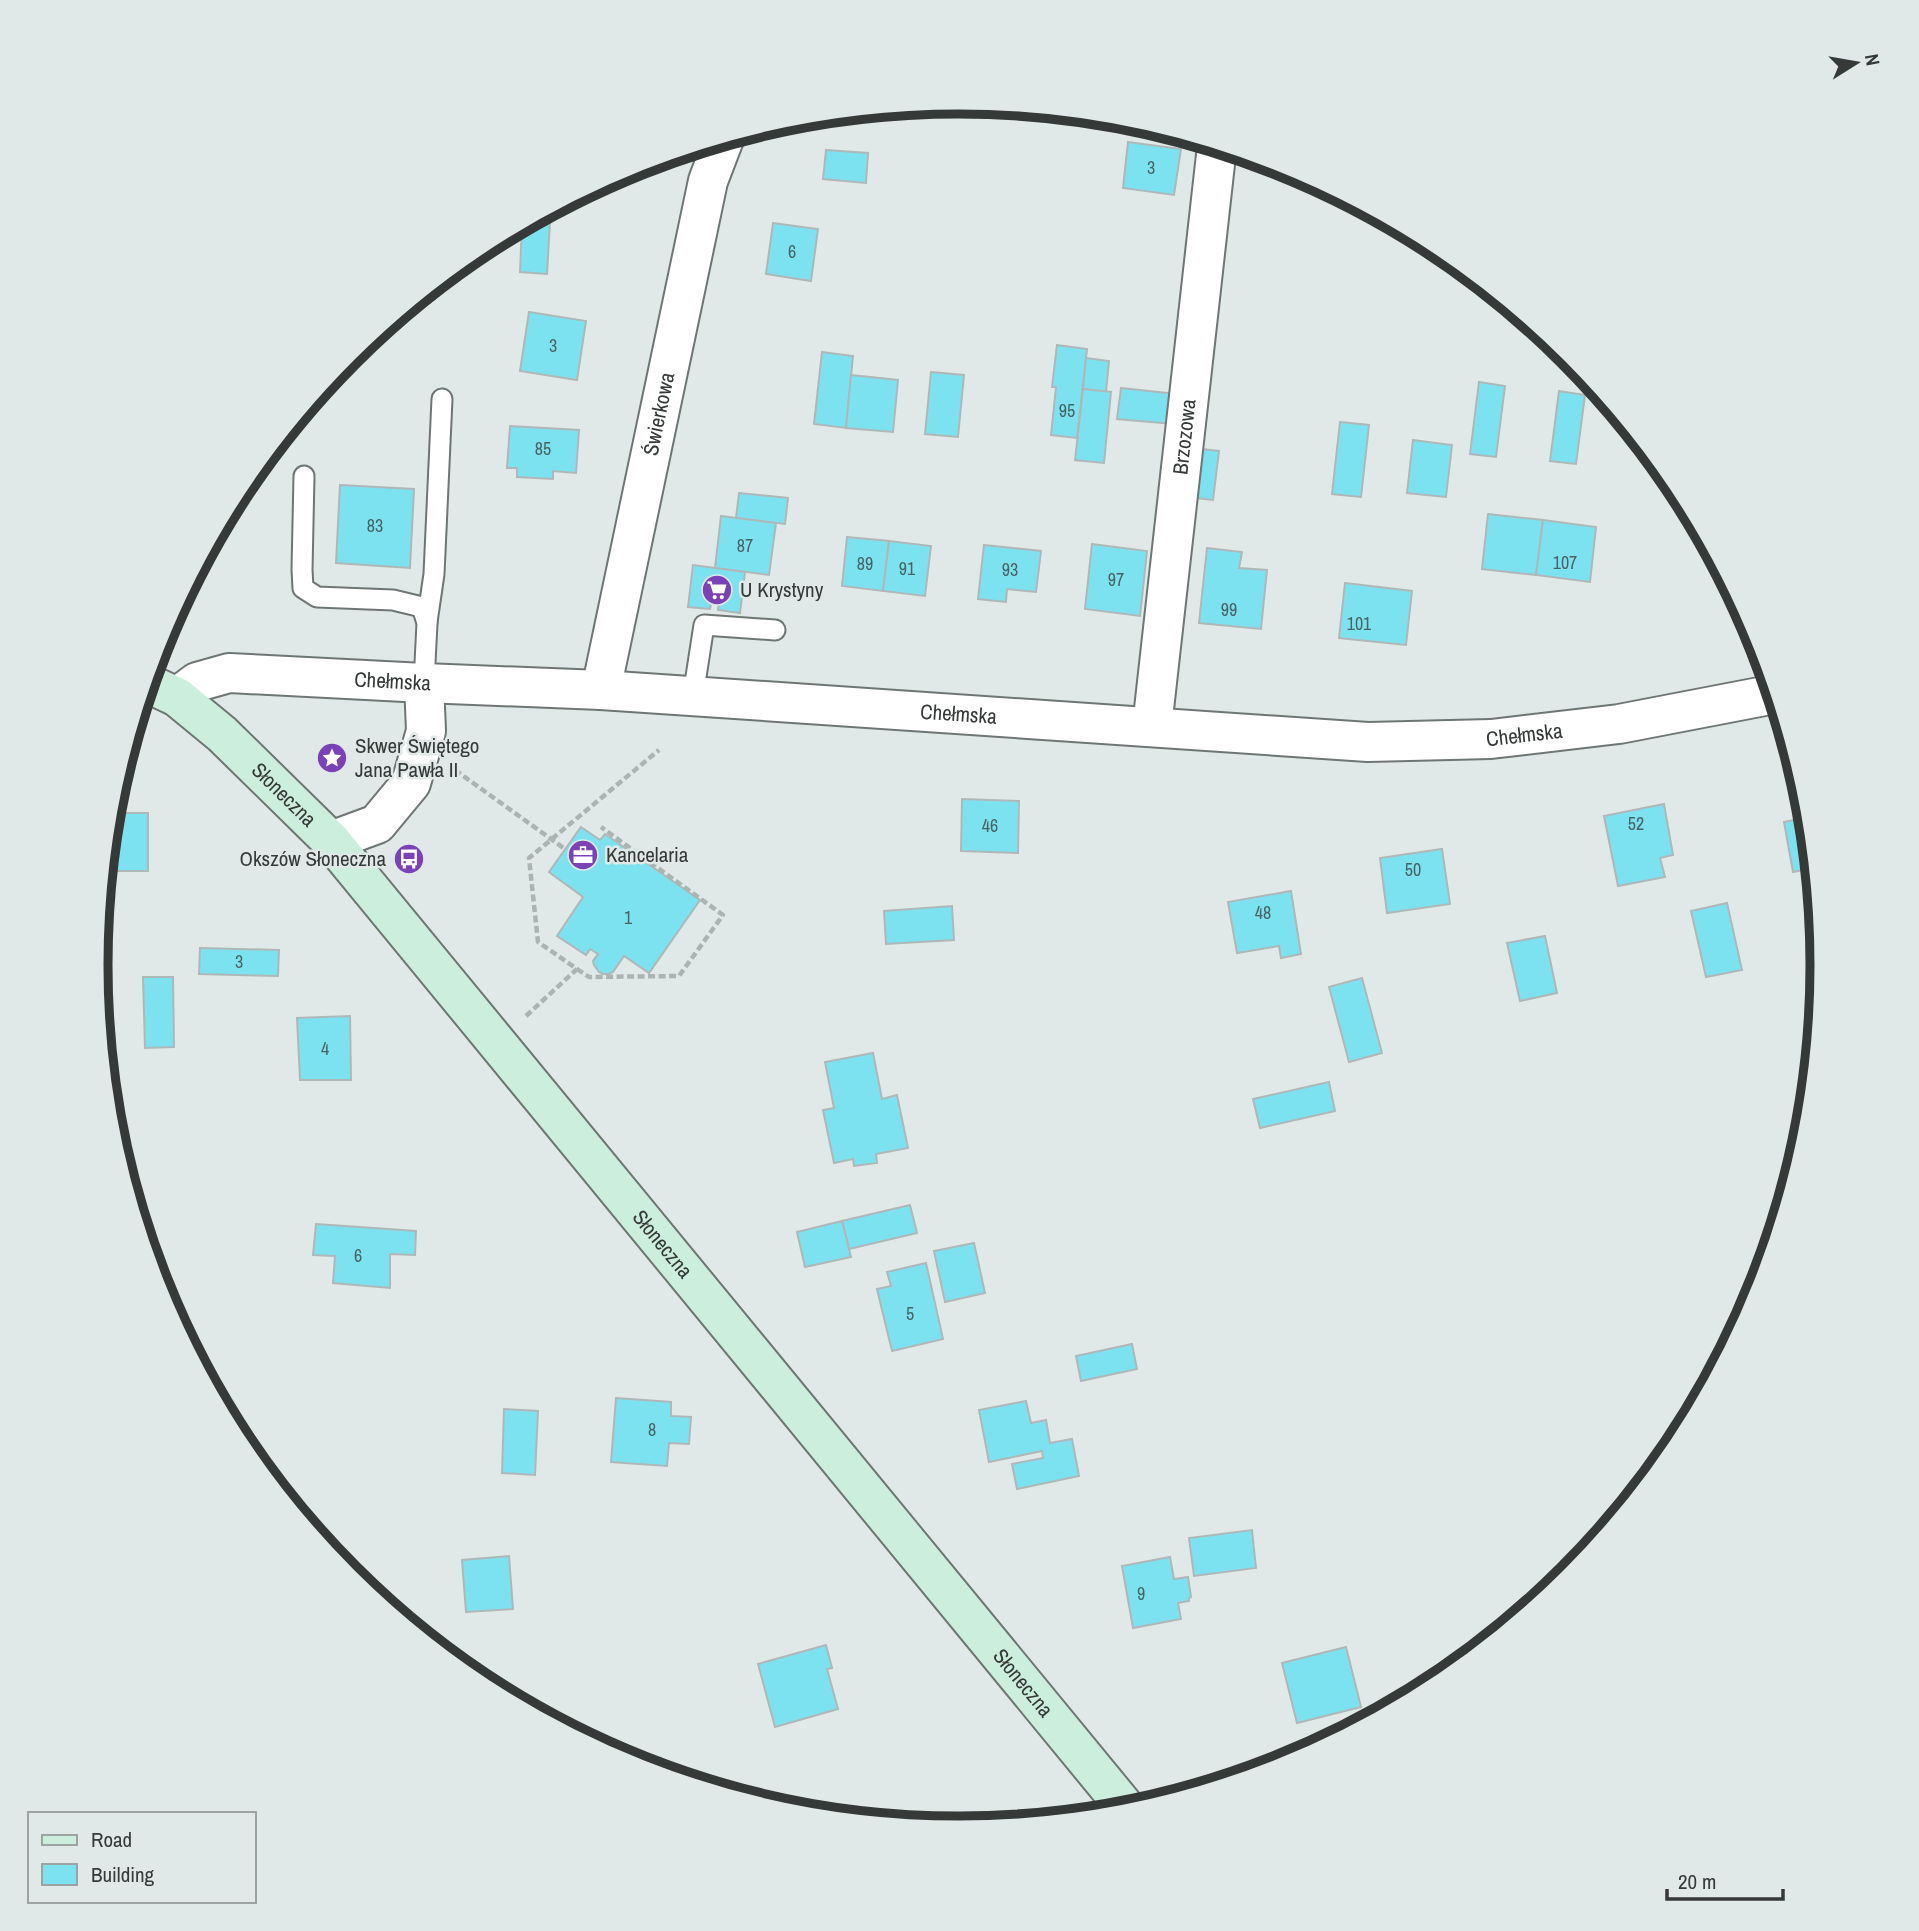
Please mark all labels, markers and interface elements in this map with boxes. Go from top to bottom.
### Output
north arrow [1821,28,1891,98]
text: N [1859,52,1887,68]
house number: 3 [1147,155,1155,180]
house number: 6 [788,239,796,264]
house number: 3 [549,333,557,358]
street label: Świerkowa [636,369,681,458]
street label: Brzozowa [1165,397,1203,476]
house number: 95 [1059,398,1075,423]
house number: 85 [535,436,551,461]
house number: 83 [367,513,383,538]
house number: 87 [737,533,753,558]
house number: 107 [1553,550,1577,575]
house number: 89 [857,551,873,576]
house number: 91 [899,556,916,581]
house number: 93 [1002,557,1018,582]
house number: 97 [1108,567,1124,592]
supermarket icon: U Krystyny [700,573,734,607]
place label: U Krystyny [740,575,824,604]
house number: 99 [1221,597,1237,622]
house number: 101 [1347,611,1372,636]
street label: Chełmska [354,664,432,697]
street label: Chełmska [919,697,998,731]
street label: Chełmska [1485,716,1564,753]
place label: Skwer Świętego Jana Pawła II [355,731,479,784]
place icon: Skwer Świętego Jana Pawła II [315,741,349,775]
street label: Słoneczna [245,756,323,833]
house number: 52 [1628,811,1644,836]
house number: 46 [982,813,998,838]
office icon: Kancelaria [566,838,600,872]
place label: Kancelaria [606,840,689,869]
bus stop icon: Okszów Słoneczna [392,842,426,876]
place label: Okszów Słoneczna [240,844,386,873]
house number: 50 [1405,857,1421,882]
house number: 48 [1255,900,1271,925]
house number: 1 [624,905,633,930]
house number: 3 [235,949,243,974]
house number: 4 [321,1036,329,1061]
street label: Słoneczna [626,1204,700,1285]
house number: 6 [354,1243,362,1268]
house number: 5 [906,1301,914,1326]
house number: 8 [648,1417,656,1442]
house number: 9 [1137,1581,1145,1606]
street label: Słoneczna [987,1642,1060,1723]
legend [28,1812,256,1903]
text: Road [91,1825,132,1854]
scale bar [1667,1857,1783,1901]
text: Building [91,1860,155,1889]
text: 20 m [1678,1867,1716,1896]

